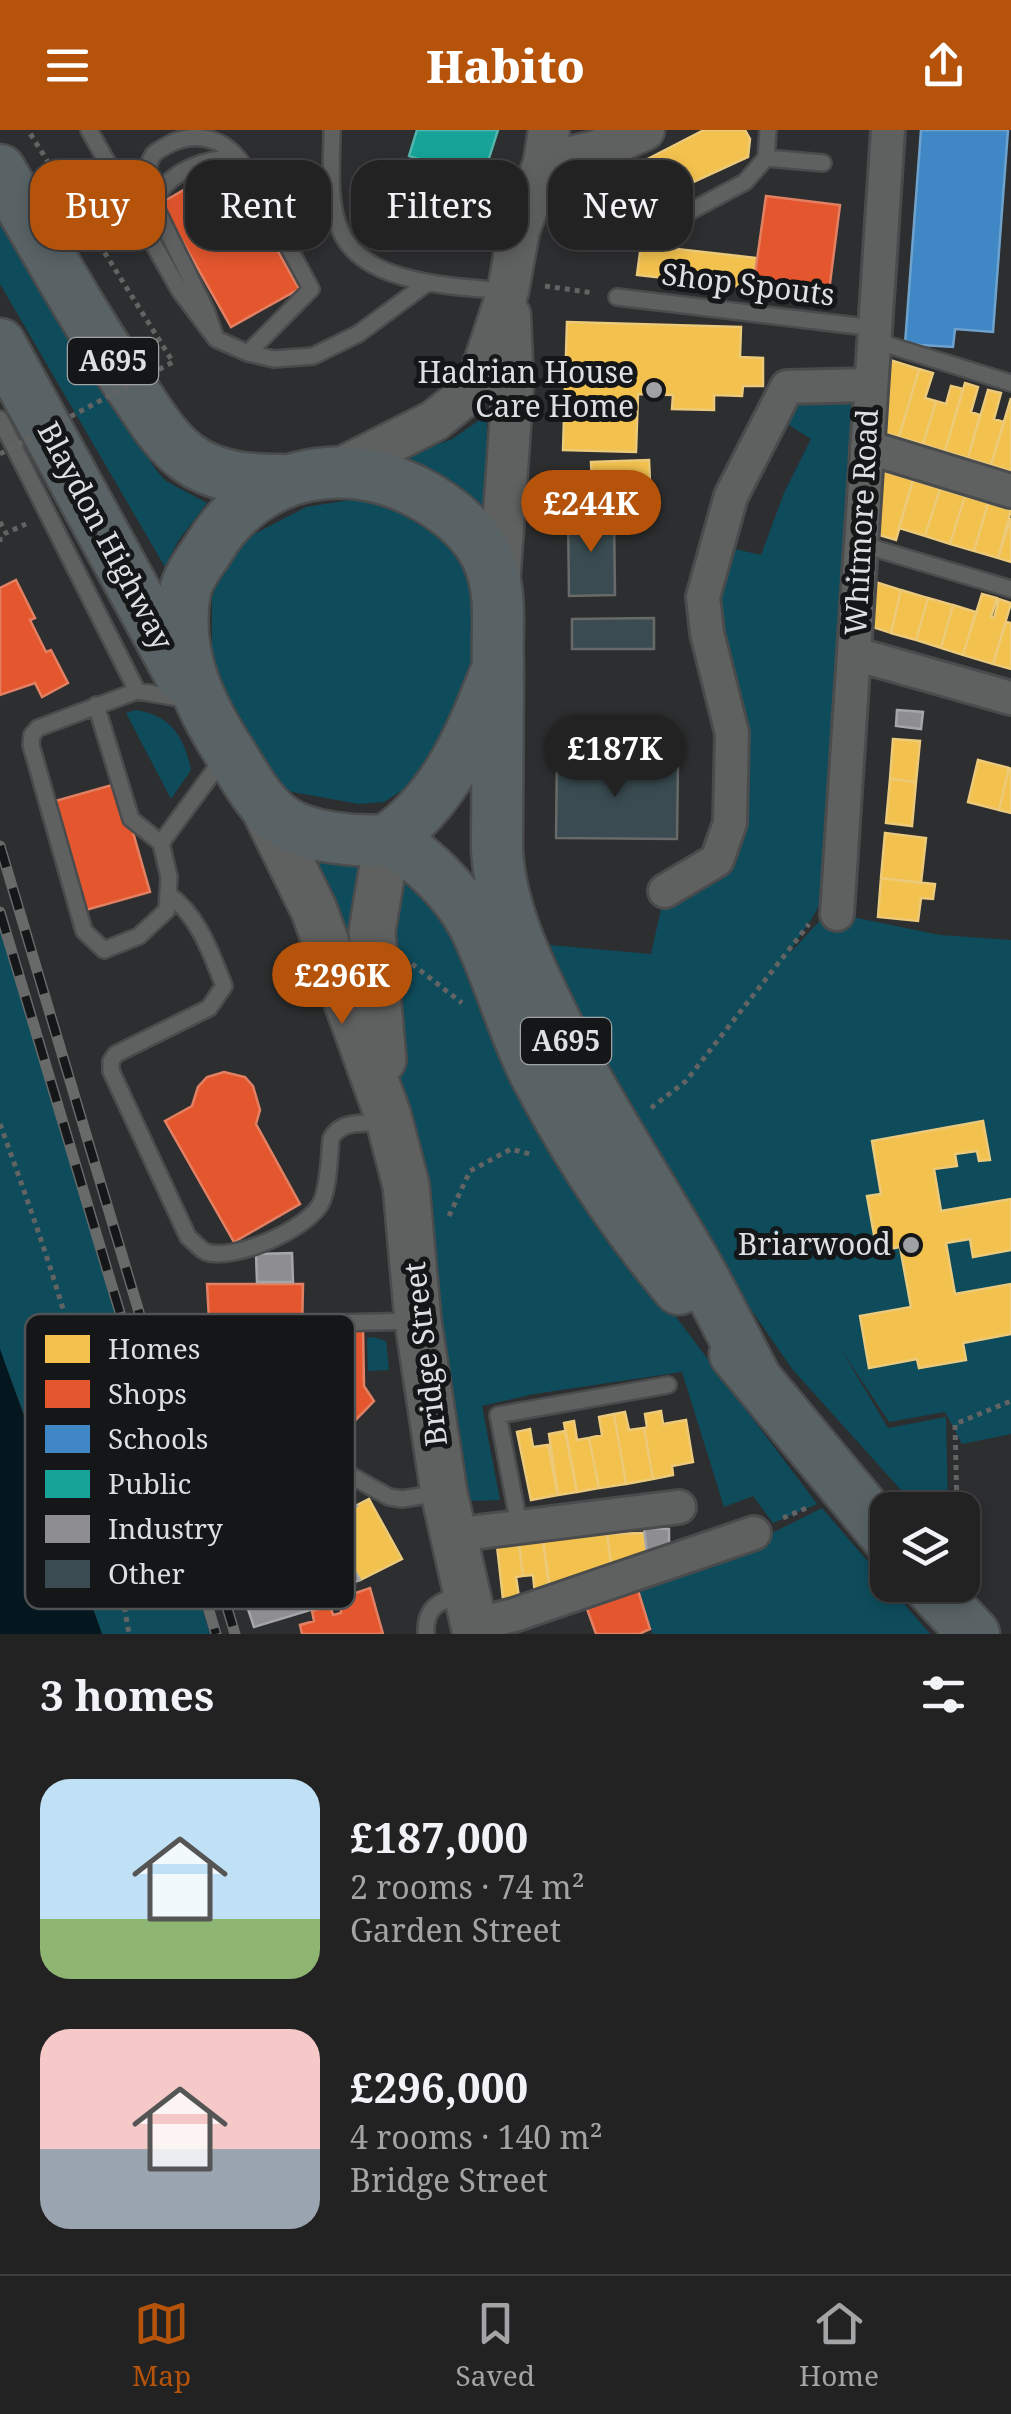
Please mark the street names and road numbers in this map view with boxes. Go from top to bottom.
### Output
street label: Shop Spouts [659,253,837,314]
road number: A695 [68,338,158,384]
street label: Whitmore Road [834,408,887,636]
street label: Blaydon Highway [29,414,184,657]
road number: A695 [521,1018,611,1064]
street label: Bridge Street [393,1260,456,1449]

